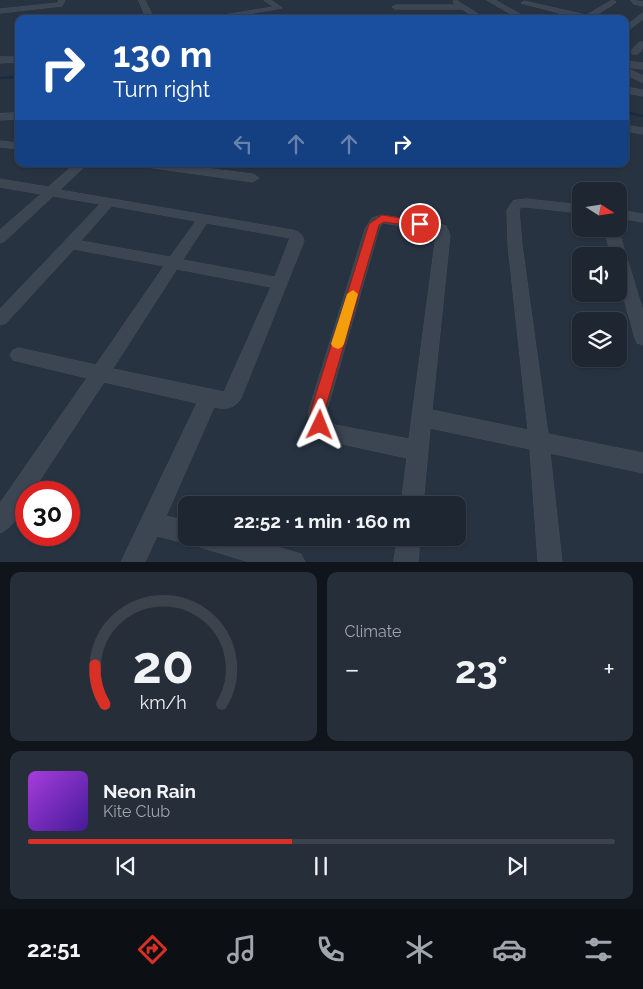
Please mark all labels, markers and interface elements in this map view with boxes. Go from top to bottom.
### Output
text: 130 m [113,34,212,75]
icon: right [30,35,95,100]
text: Turn right [113,76,210,102]
icon: left [229,130,257,158]
icon: ahead [282,130,310,158]
icon: ahead [335,130,363,158]
icon: right [388,130,416,158]
north arrow [572,182,628,238]
map controls [572,182,627,367]
pin [399,203,441,245]
icon: arrive [406,210,434,238]
button: sound [572,247,627,302]
button: layers [572,312,627,367]
position arrow [293,398,345,450]
speed limit sign: 30 [15,481,80,546]
text: 22:52 · 1 min · 160 m [234,510,410,532]
text: Climate [345,622,401,641]
text: 20 [133,634,194,695]
text: 23° [455,647,508,692]
text: − [345,653,360,686]
text: + [603,653,615,686]
text: km/h [140,692,187,713]
text: Neon Rain [103,780,196,802]
text: Kite Club [103,802,170,821]
icon: previous [112,852,140,880]
icon: pause [307,852,335,880]
icon: next [503,852,531,880]
icon: directions [135,932,170,967]
icon: music [224,932,259,967]
icon: phone [313,932,348,967]
icon: climate [402,932,437,967]
icon: car [492,932,527,967]
icon: filters [581,932,616,967]
text: 22:51 [27,936,80,962]

